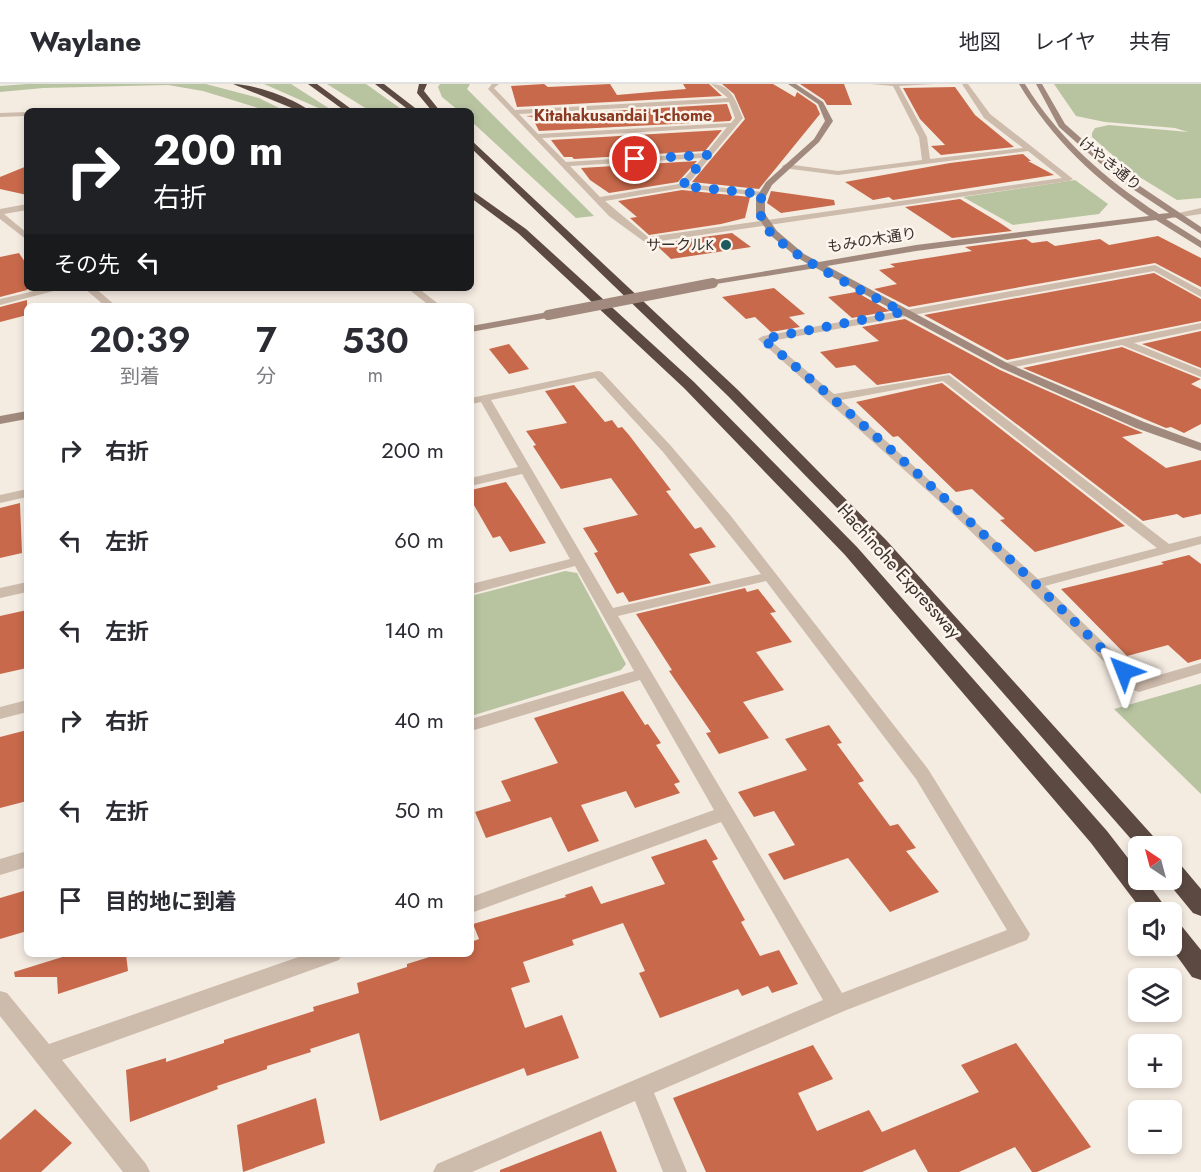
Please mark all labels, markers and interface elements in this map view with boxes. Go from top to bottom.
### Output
text: Waylane [30,21,141,62]
text: 地図 [959,27,1001,57]
text: レイヤ [1034,27,1096,57]
text: 共有 [1129,27,1171,57]
district label: Kitahakusandai 1-chome [534,104,712,127]
text: 200 m [153,120,283,181]
icon: right [54,132,132,210]
street label: けやき通り [1074,132,1146,196]
pin [609,133,660,184]
icon: arrive [618,142,651,175]
text: 右折 [153,178,207,217]
street label: もみの木通り [826,222,918,258]
place label: サークルK [646,234,715,256]
marker: サークルK [719,238,733,252]
icon: left [132,246,165,279]
text: その先 [54,248,120,280]
text: 20:39 [89,313,191,365]
text: 7 [256,313,277,365]
text: 530 [342,314,409,366]
text: m [368,361,383,390]
text: 到着 [120,362,160,391]
text: 分 [256,362,276,391]
icon: right [54,434,87,467]
text: 200 m [381,434,444,466]
text: 右折 [105,435,149,467]
street label: Hachinohe Expressway [831,498,967,644]
icon: left [54,524,87,557]
text: 60 m [394,524,444,556]
text: 左折 [105,525,149,557]
icon: left [54,614,87,647]
text: 140 m [384,614,444,646]
text: 左折 [105,615,149,647]
position arrow [1092,639,1156,703]
icon: right [54,704,87,737]
text: 40 m [394,704,444,736]
text: 右折 [105,705,149,737]
icon: left [54,794,87,827]
text: 50 m [395,794,444,826]
text: 左折 [105,795,149,827]
north arrow [1128,836,1182,890]
map controls [1128,836,1182,1154]
icon: arrive [54,884,87,917]
text: 40 m [394,884,444,916]
text: 目的地に到着 [105,885,237,917]
button: sound [1128,902,1182,956]
button: layers [1128,968,1182,1022]
button: + [1128,1034,1182,1088]
button: − [1128,1100,1182,1154]

